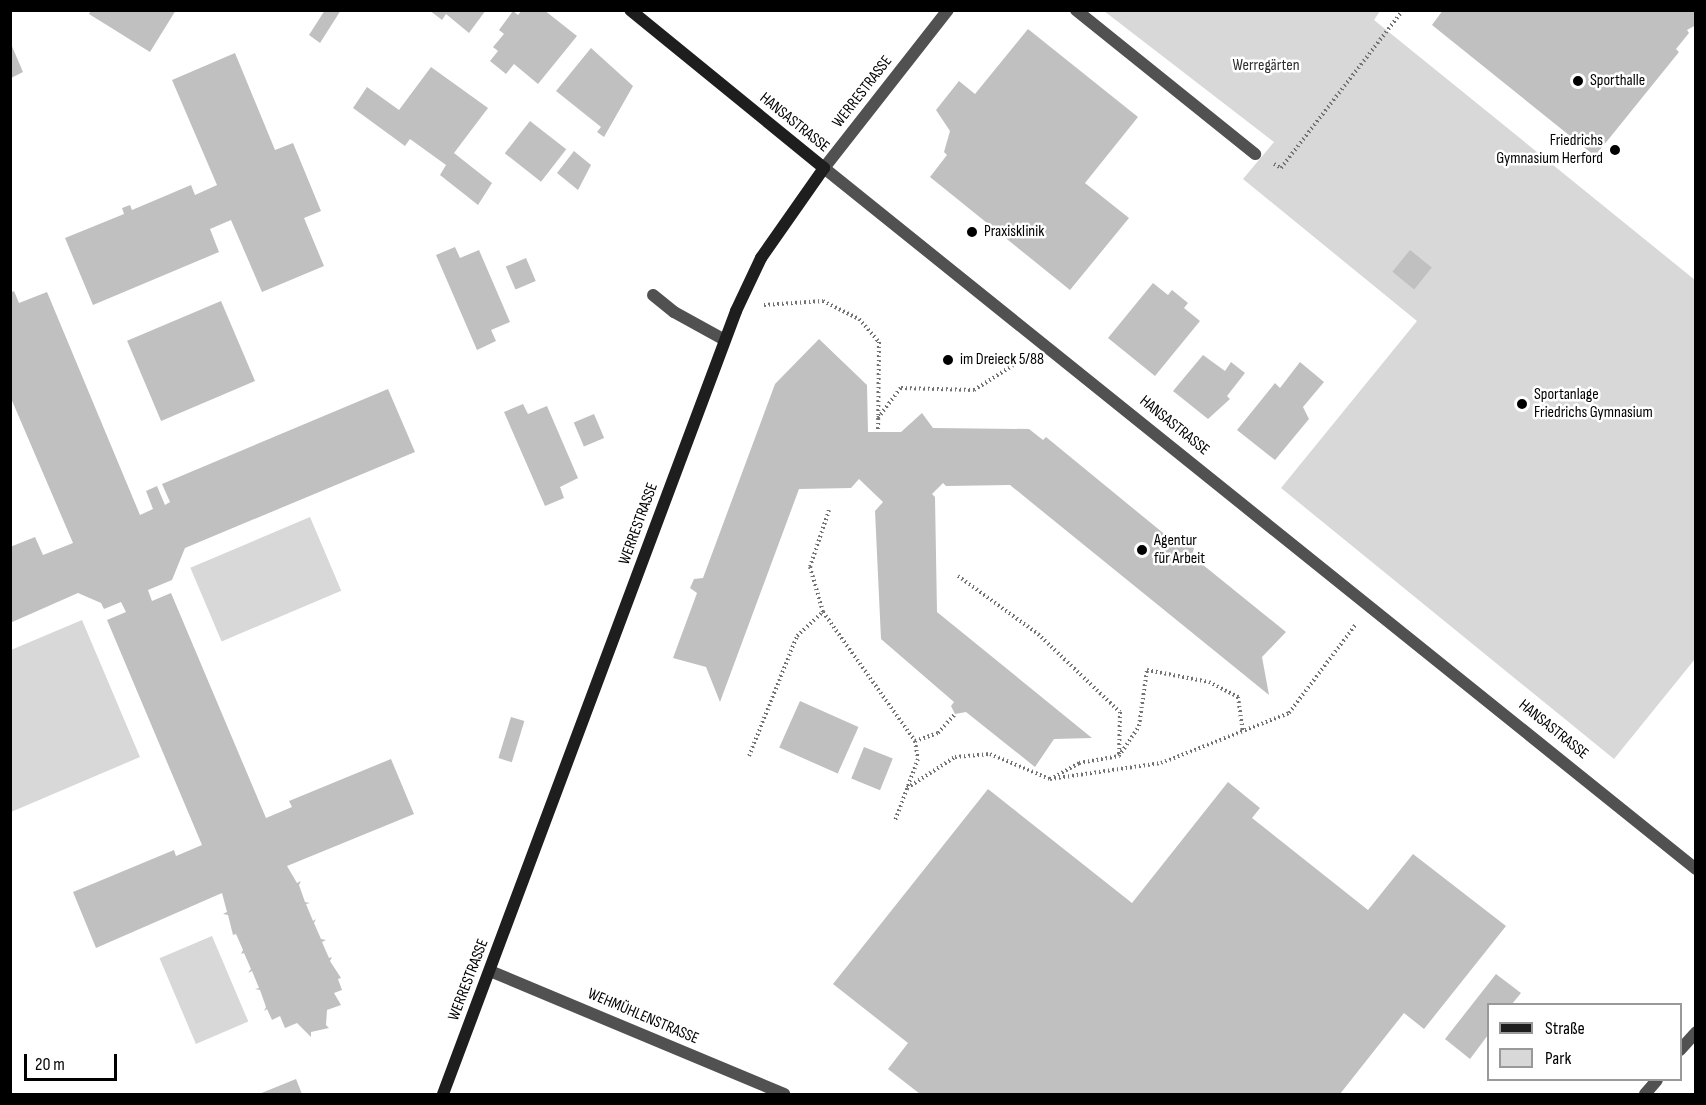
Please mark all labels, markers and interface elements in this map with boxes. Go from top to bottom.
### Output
street label: WERRESTRASSE [829,52,897,132]
park label: Werregärten [1232,56,1300,76]
place label: Sporthalle [1590,71,1645,91]
marker: Sporthalle [1571,74,1585,88]
street label: HANSASTRASSE [755,89,833,157]
place label: Friedrichs Gymnasium Herford [1496,131,1603,169]
marker: Friedrichs Gymnasium Herford [1608,143,1622,157]
place label: Praxisklinik [984,222,1044,242]
marker: Praxisklinik [965,225,979,239]
place label: im Dreieck 5/88 [960,350,1044,370]
marker: im Dreieck 5/88 [941,353,955,367]
place label: Sportanlage Friedrichs Gymnasium [1534,385,1653,423]
street label: HANSASTRASSE [1135,392,1213,460]
marker: Sportanlage Friedrichs Gymnasium [1515,397,1529,411]
street label: WERRESTRASSE [615,480,663,568]
place label: Agentur für Arbeit [1154,531,1205,569]
marker: Agentur für Arbeit [1135,543,1149,557]
street label: HANSASTRASSE [1514,696,1592,764]
street label: WERRESTRASSE [445,937,493,1023]
street label: WEHMÜHLENSTRASSE [585,985,701,1049]
legend [1487,1003,1682,1081]
text: Straße [1545,1018,1585,1039]
scale bar [27,1042,120,1080]
text: Park [1545,1048,1571,1069]
text: 20 m [35,1054,65,1075]

